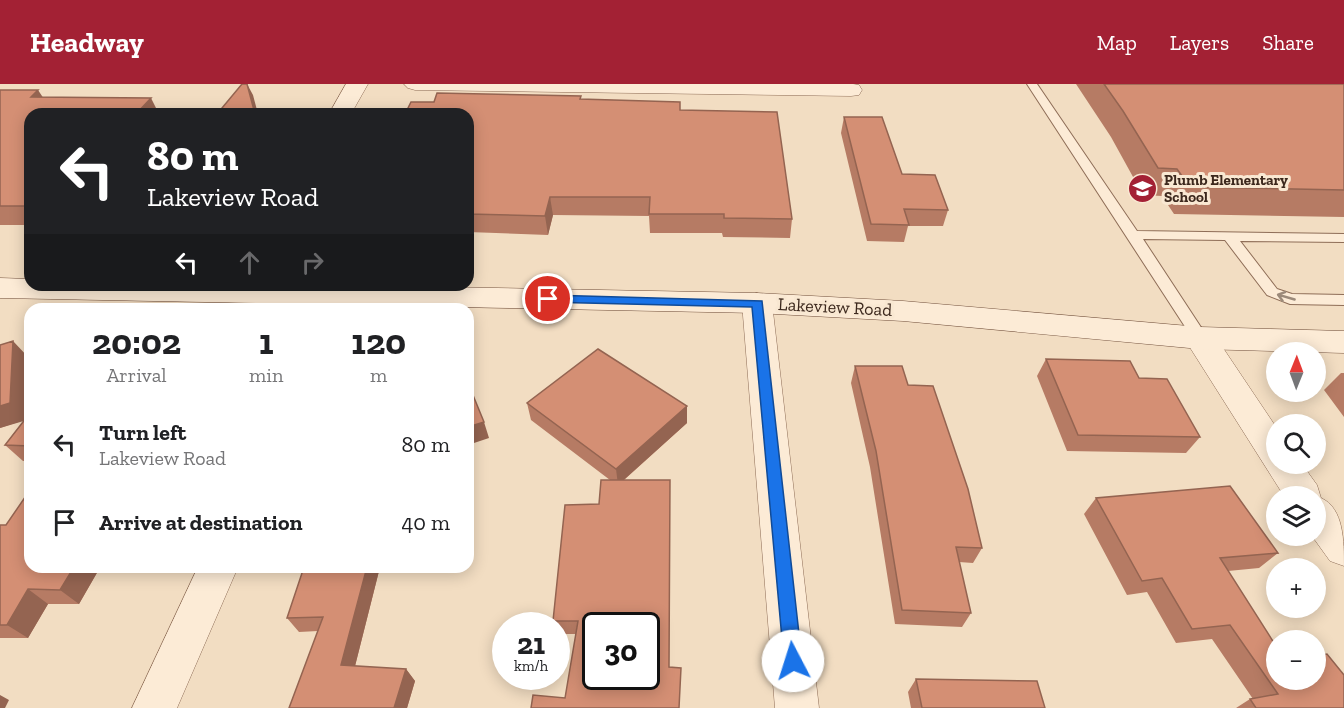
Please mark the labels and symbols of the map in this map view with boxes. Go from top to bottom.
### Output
place label: Plumb Elementary School [1164,171,1288,206]
school or university icon: Plumb Elementary School [1127,173,1159,205]
pin [522,273,573,324]
one-way arrow [1277,290,1296,302]
street label: Lakeview Road [777,293,893,321]
north arrow [1266,342,1326,402]
speed limit sign: 30 [582,612,660,690]
position arrow [761,629,825,693]

